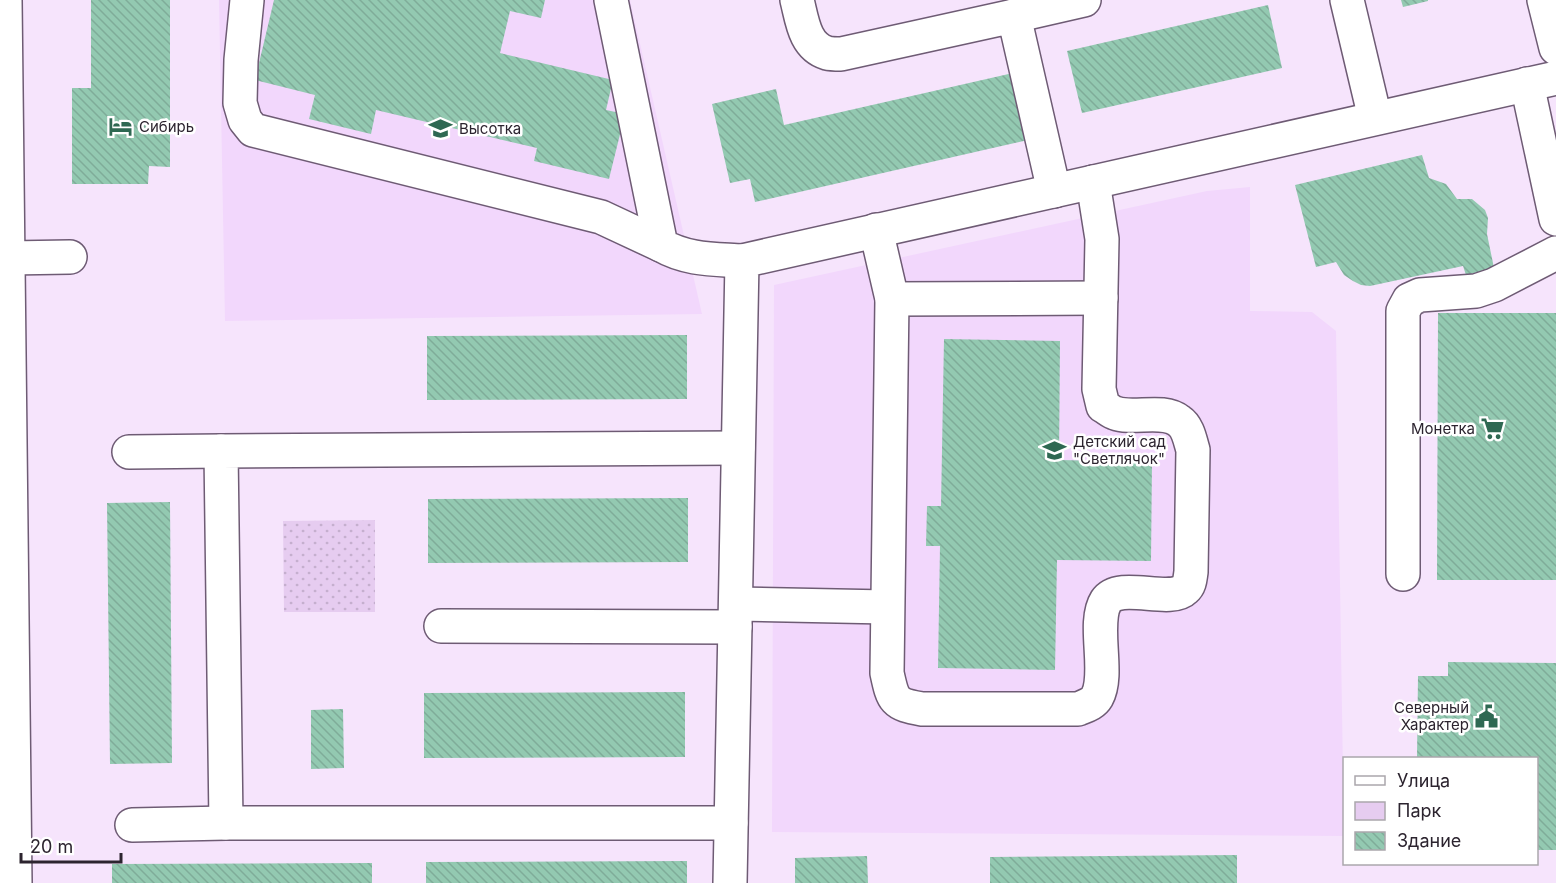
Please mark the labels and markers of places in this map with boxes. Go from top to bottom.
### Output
hotel icon: Сибирь [108,114,134,140]
school or university icon: Высотка [428,116,454,142]
place label: Сибирь [139,117,194,136]
place label: Высотка [459,119,521,138]
supermarket icon: Монетка [1480,416,1506,442]
place label: Монетка [1411,419,1475,438]
place label: Детский сад "Светлячок" [1073,432,1166,468]
school or university icon: Детский сад "Светлячок" [1042,438,1068,464]
place label: Северный Характер [1394,698,1469,734]
public building icon: Северный Характер [1474,704,1500,730]

